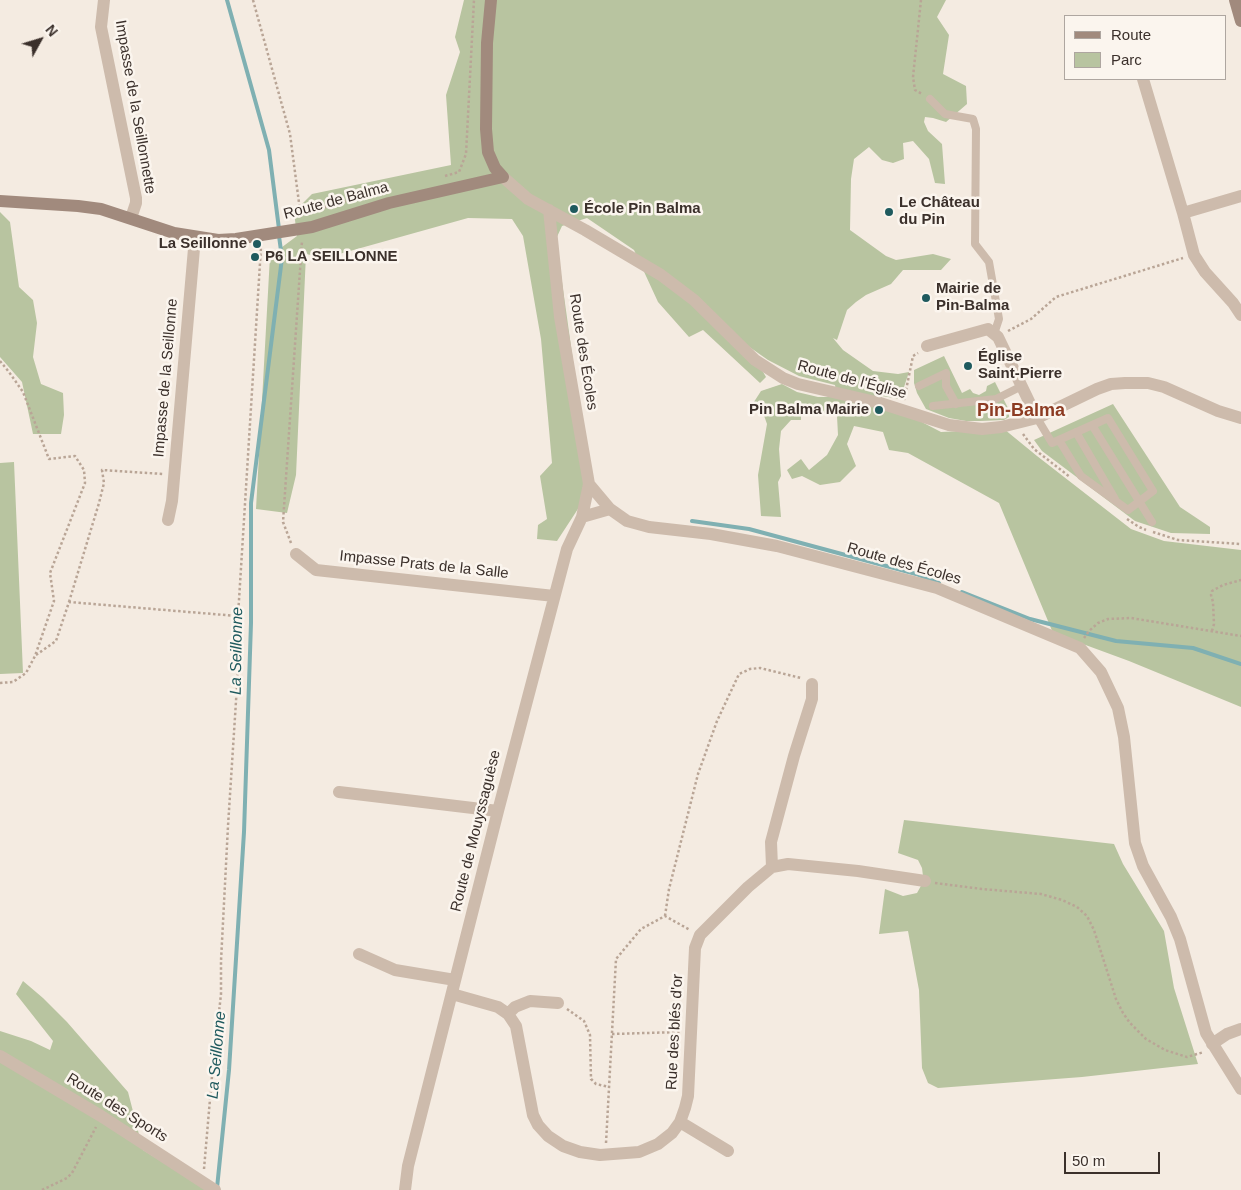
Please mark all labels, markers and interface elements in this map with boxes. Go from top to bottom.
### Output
north arrow [15,15,65,65]
legend [1064,15,1226,80]
street label: Impasse de la Seillonnette [111,19,159,195]
text: N [42,22,61,40]
text: Route [1111,26,1151,43]
text: Parc [1111,51,1142,68]
street label: Route de Balma [282,178,390,224]
place label: Le Château du Pin [899,194,980,229]
place label: École Pin Balma [584,200,701,218]
marker: École Pin Balma [568,203,580,215]
marker: Le Château du Pin [883,206,895,218]
place label: La Seillonne [159,235,247,253]
marker: La Seillonne [251,238,263,250]
place label: P6 LA SEILLONNE [265,248,398,266]
marker: P6 LA SEILLONNE [249,251,261,263]
place label: Mairie de Pin-Balma [936,280,1009,315]
marker: Mairie de Pin-Balma [920,292,932,304]
street label: Route des Écoles [565,293,601,411]
street label: Impasse de la Seillonne [150,298,182,458]
place label: Église Saint-Pierre [978,348,1062,383]
street label: Route de l'Église [796,357,908,403]
marker: Église Saint-Pierre [962,360,974,372]
district label: Pin-Balma [977,400,1065,422]
place label: Pin Balma Mairie [749,401,869,419]
marker: Pin Balma Mairie [873,404,885,416]
street label: Route des Écoles [845,539,963,589]
street label: Impasse Prats de la Salle [338,547,510,583]
water label: La Seillonne [227,607,247,695]
street label: Route de Mouyssaguèse [447,748,505,914]
street label: Rue des blés d'or [663,973,687,1091]
water label: La Seillonne [204,1010,230,1100]
street label: Route des Sports [63,1070,171,1146]
scale bar [1066,1142,1162,1174]
text: 50 m [1072,1152,1105,1169]

